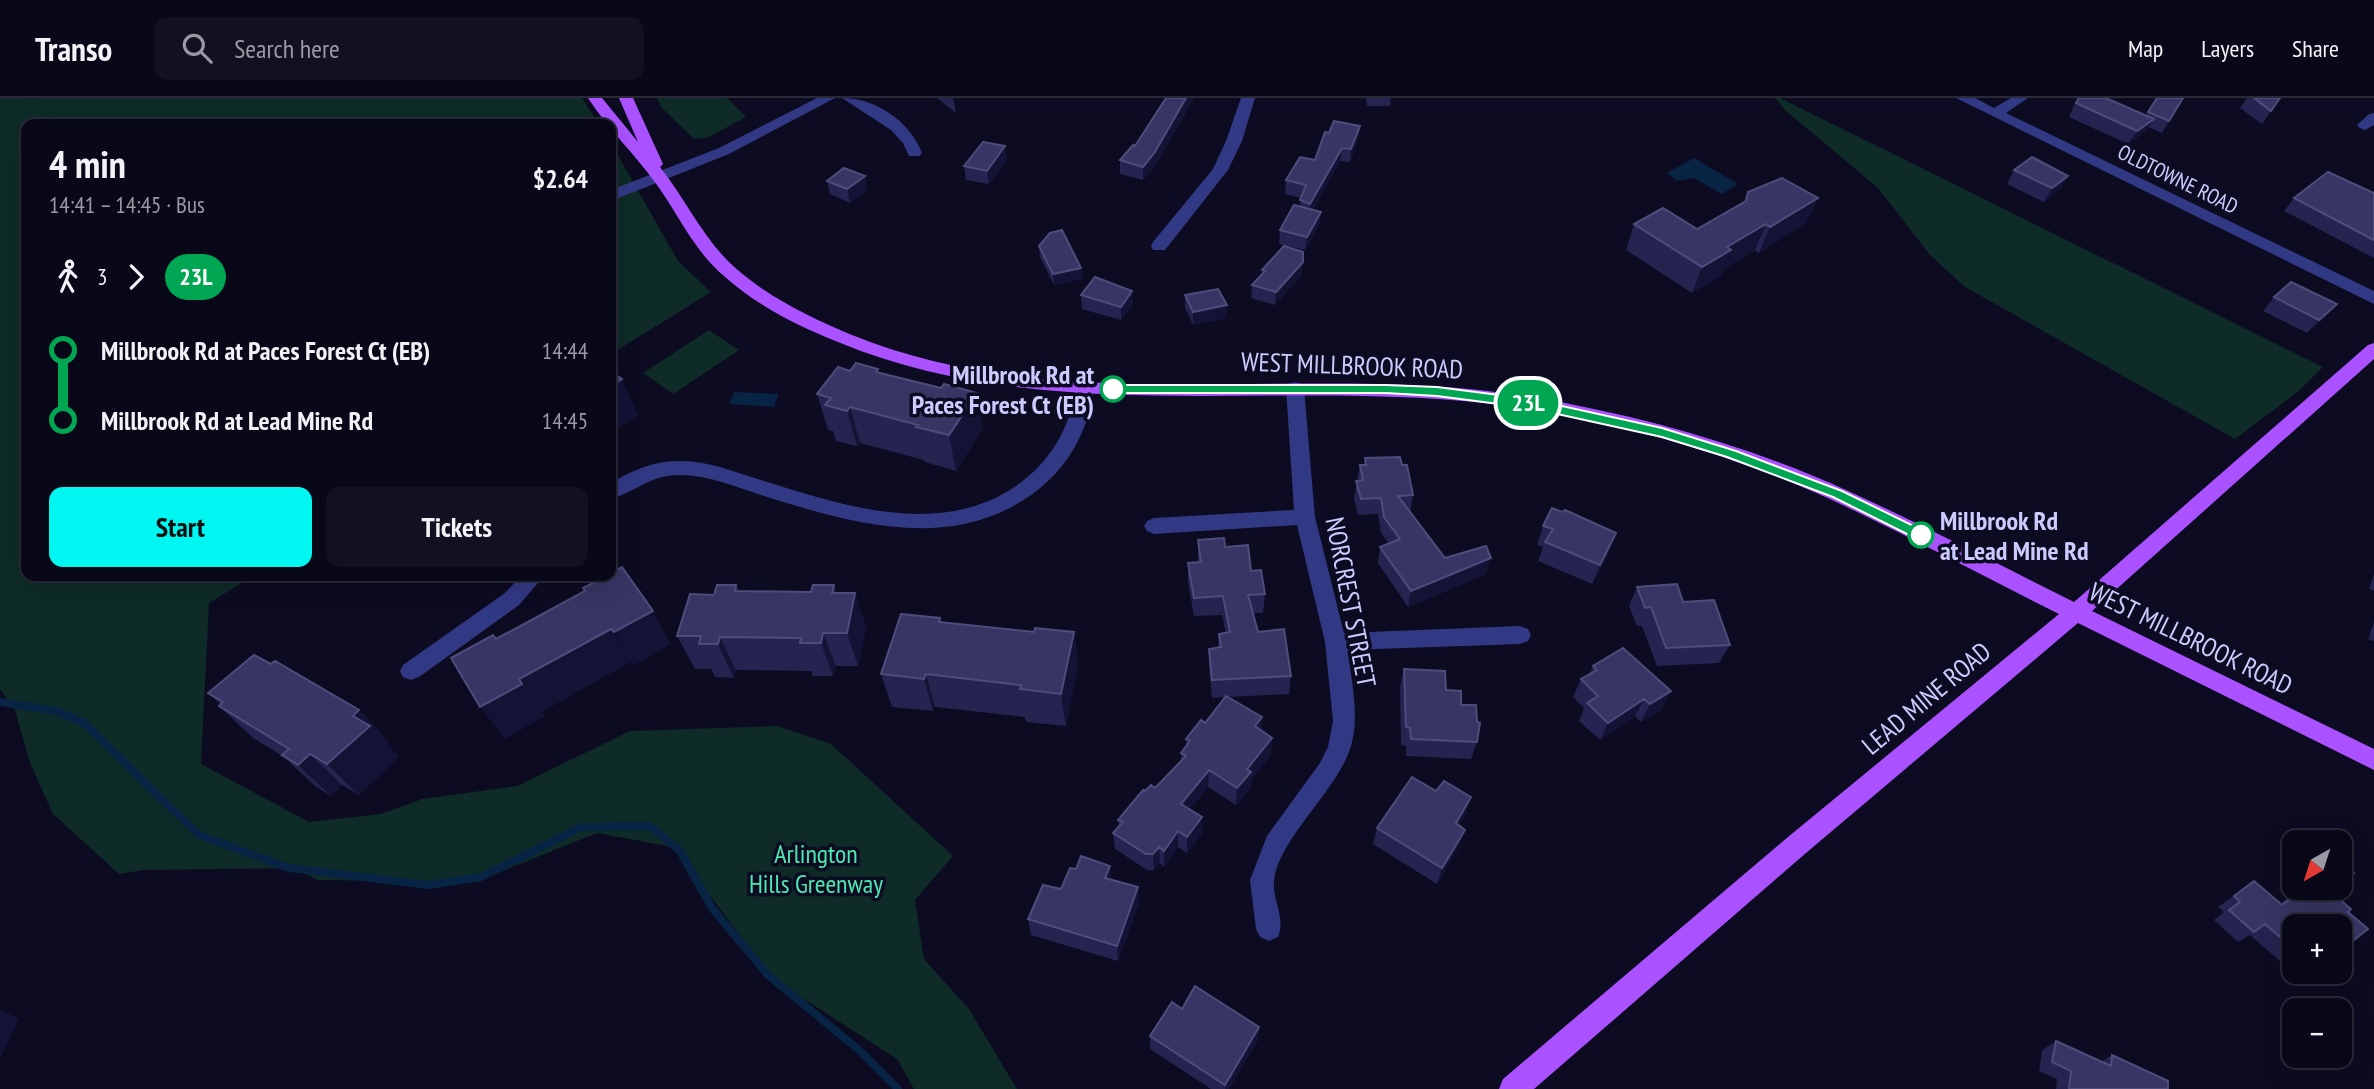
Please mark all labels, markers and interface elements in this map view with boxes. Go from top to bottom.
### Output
search box [154,17,644,80]
text: Transo [35,27,112,70]
icon: search [178,29,216,67]
text: Search here [234,32,340,65]
text: Map [2128,33,2163,64]
text: Layers [2201,33,2254,64]
text: Share [2292,33,2339,64]
street label: OLDTOWNE ROAD [2113,138,2243,220]
text: 4 min [49,139,126,188]
text: $2.64 [533,162,588,195]
text: 14:41 – 14:45 · Bus [49,190,205,219]
icon: walk [49,258,87,296]
icon: forward [117,258,155,296]
text: 23L [179,261,212,292]
text: 3 [97,262,107,291]
text: Millbrook Rd at Paces Forest Ct (EB) [101,334,430,367]
text: 14:44 [542,336,588,365]
street label: WEST MILLBROOK ROAD [1241,345,1463,385]
place label: Millbrook Rd at Paces Forest Ct (EB) [912,358,1094,421]
marker: Millbrook Rd at Paces Forest Ct (EB) [1100,376,1126,402]
line badge: 23L [1488,380,1568,426]
text: 23L [1511,387,1545,418]
text: Millbrook Rd at Lead Mine Rd [101,404,373,437]
text: 14:45 [542,406,588,435]
button: Start [49,487,312,567]
button: Tickets [326,487,588,567]
place label: Millbrook Rd at Lead Mine Rd [1940,504,2089,567]
street label: NORCREST STREET [1318,514,1384,690]
marker: Millbrook Rd at Lead Mine Rd [1908,522,1934,548]
street label: WEST MILLBROOK ROAD [2084,575,2298,701]
street label: LEAD MINE ROAD [1855,635,1997,761]
north arrow [2282,830,2352,900]
map controls [2282,830,2352,1068]
park label: Arlington Hills Greenway [749,837,883,900]
button: + [2282,914,2352,984]
button: − [2282,998,2352,1068]

